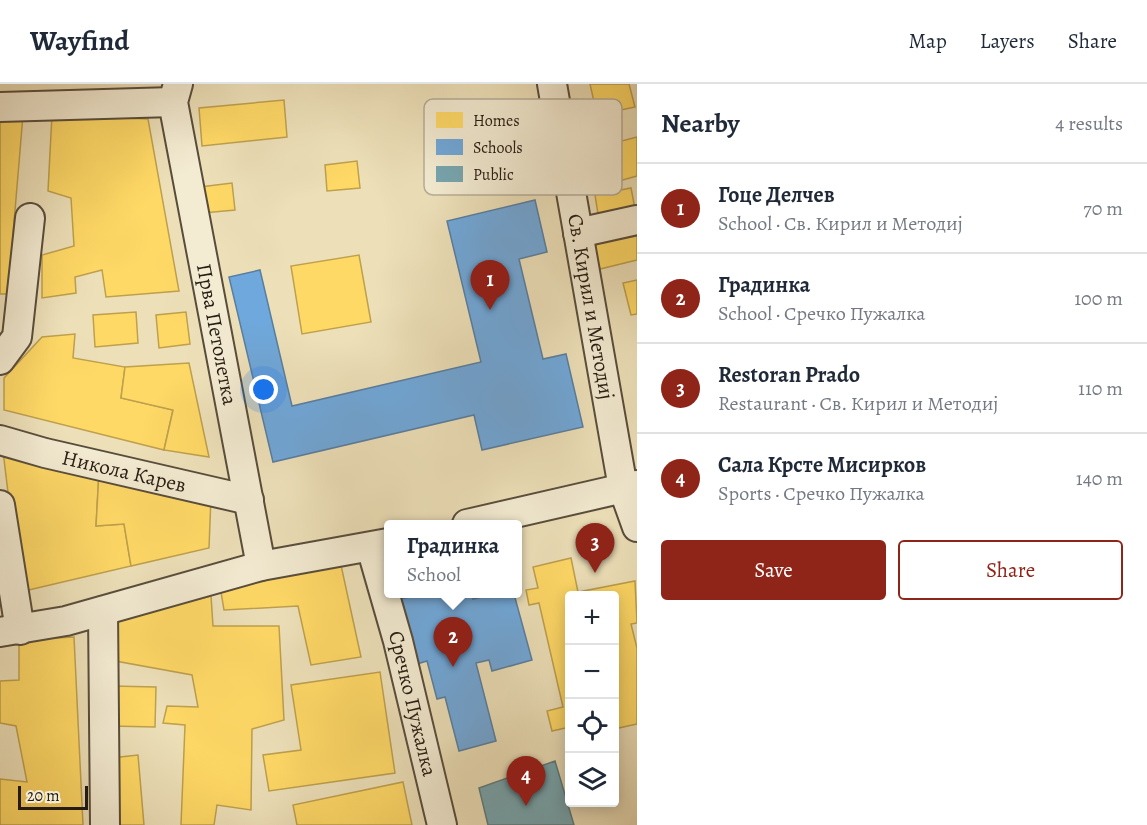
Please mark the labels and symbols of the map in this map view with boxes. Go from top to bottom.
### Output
legend [424,99,622,195]
text: Homes [473,110,520,132]
text: Schools [473,137,523,159]
text: Public [473,164,514,186]
street label: Св. Кирил и Методиј [561,212,621,402]
pin: 1 [470,260,510,310]
street label: Прва Петолетка [190,261,244,408]
your location [249,375,278,404]
street label: Никола Карев [59,443,189,499]
pin: 3 [576,524,614,573]
pin: 2 [434,618,472,667]
street label: Сречко Пужалка [382,627,444,779]
pin: 4 [506,756,546,806]
scale bar [18,783,88,810]

